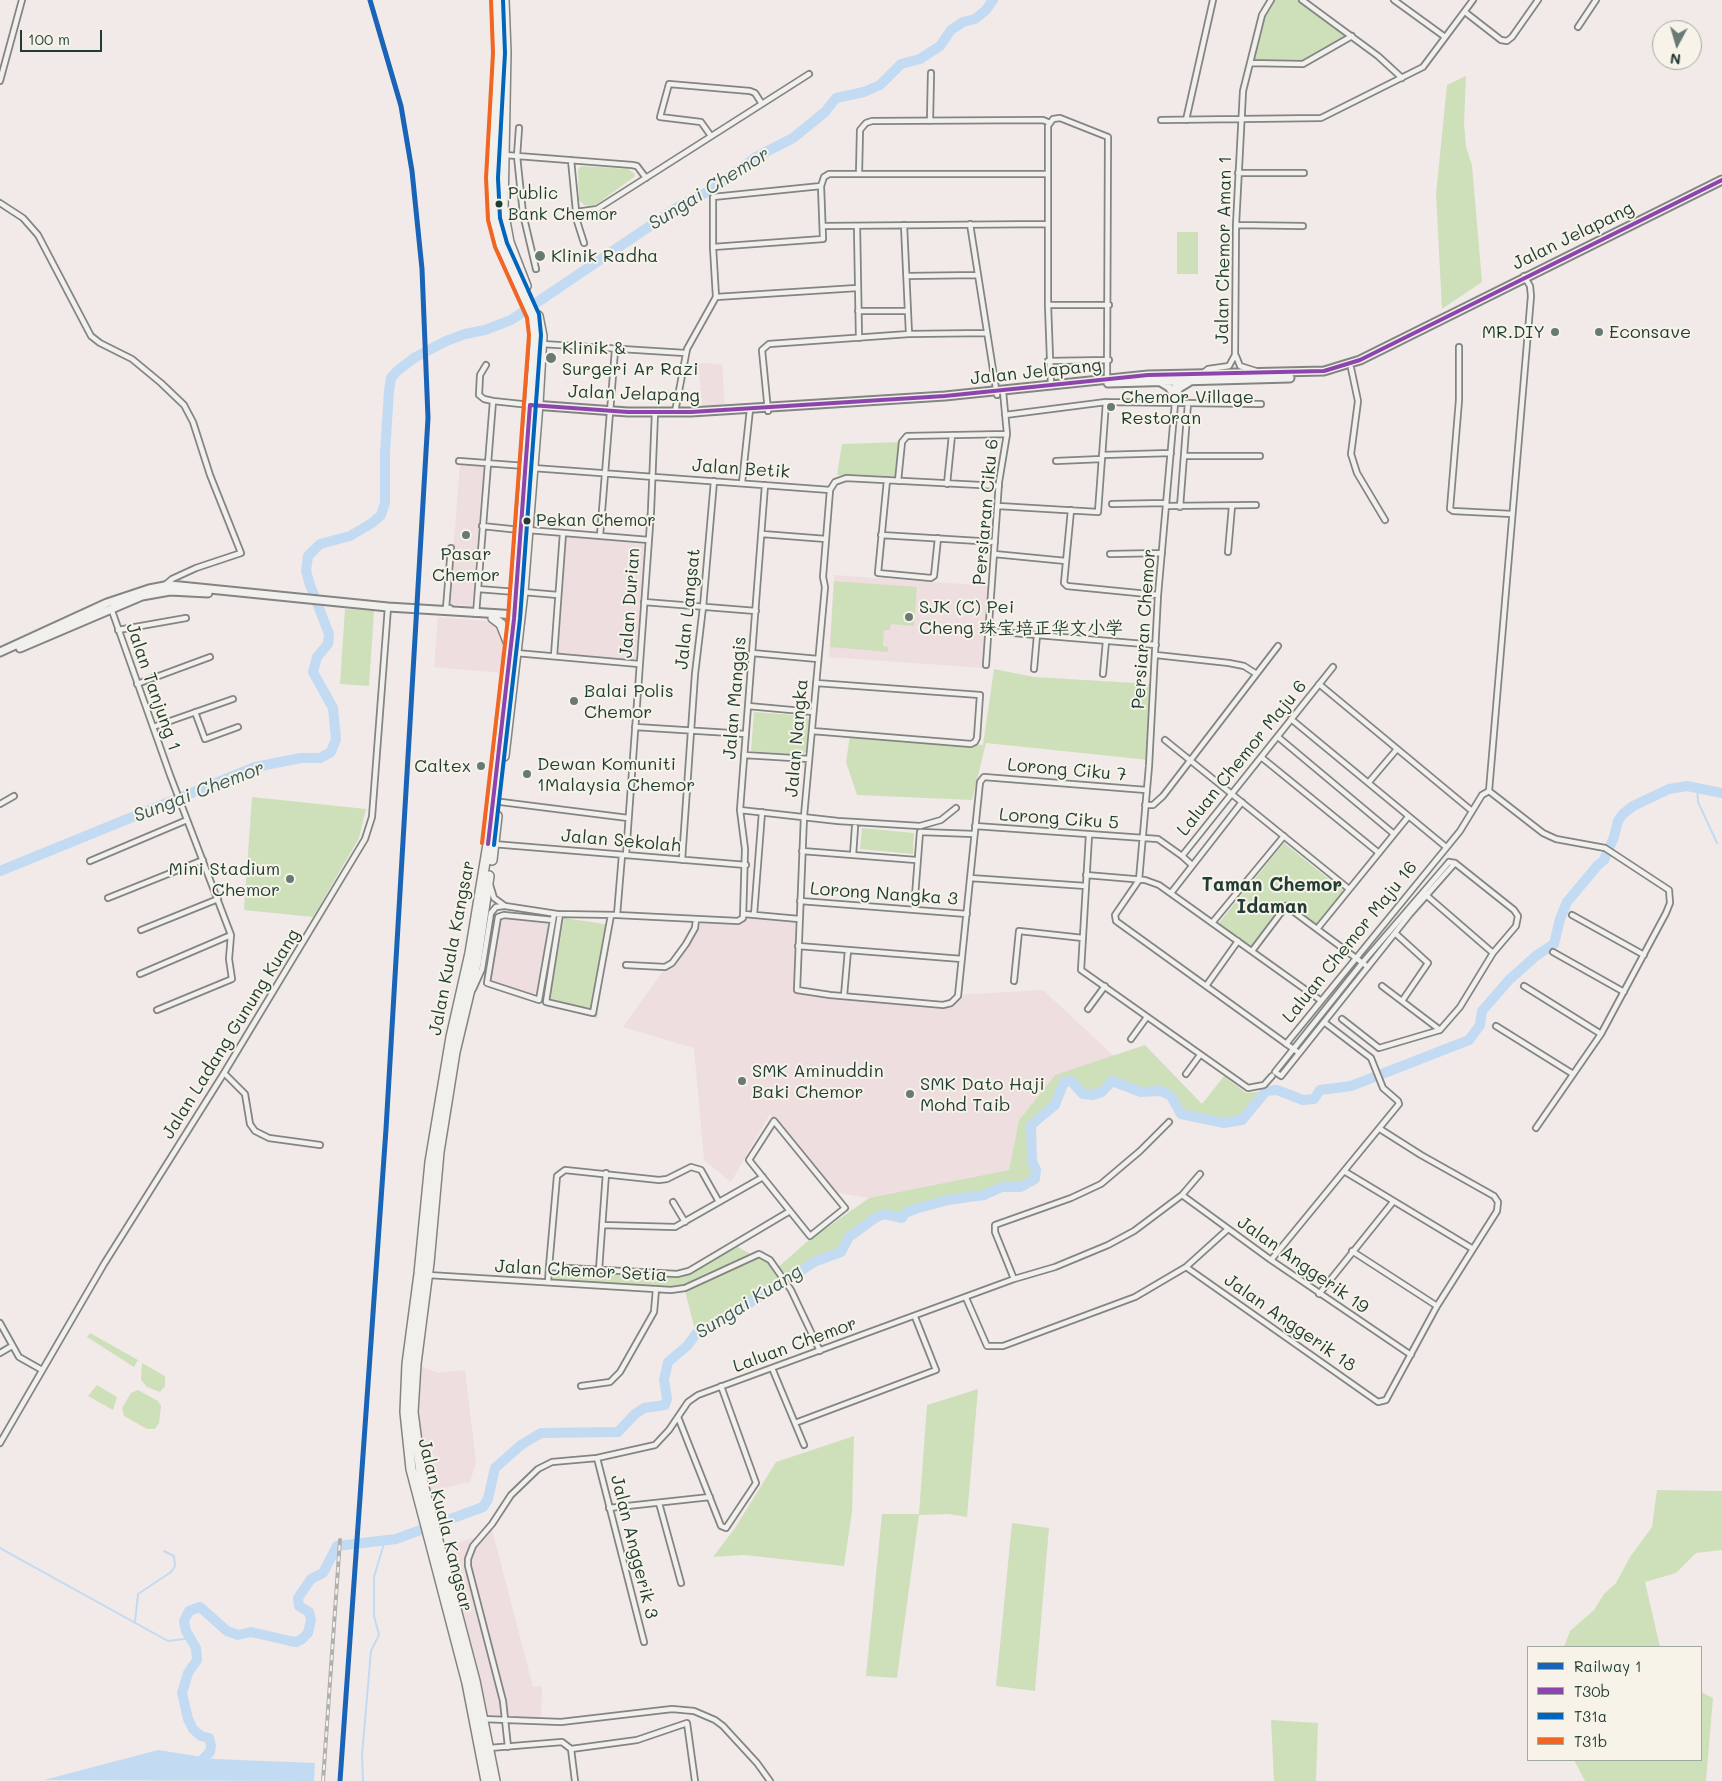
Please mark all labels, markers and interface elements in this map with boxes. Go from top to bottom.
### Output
scale bar [22,20,105,52]
north arrow [1652,20,1702,70]
text: 100 m [28,29,70,49]
text: N [1669,49,1682,69]
water label: Sungai Chemor [644,143,774,235]
street label: Jalan Chemor Aman 1 [1212,156,1236,344]
place label: Public Bank Chemor [508,184,617,224]
street label: Jalan Jelapang [1509,197,1637,275]
marker: Public Bank Chemor [494,199,504,209]
place label: Klinik Radha [551,245,658,267]
marker: Klinik Radha [533,249,547,263]
place label: MR.DIY [1482,321,1545,343]
place label: Econsave [1609,321,1691,343]
marker: MR.DIY [1549,326,1561,338]
marker: Econsave [1593,326,1605,338]
place label: Klinik & Surgeri Ar Razi [562,337,698,379]
marker: Klinik & Surgeri Ar Razi [544,351,558,365]
street label: Jalan Jelapang [969,354,1103,390]
street label: Jalan Jelapang [568,381,700,407]
place label: Chemor Village Restoran [1121,386,1254,428]
marker: Chemor Village Restoran [1105,401,1117,413]
street label: Persiaran Ciku 6 [969,438,1003,586]
street label: Jalan Betik [691,455,791,483]
place label: Pekan Chemor [536,511,656,531]
marker: Pekan Chemor [522,516,532,526]
marker: Pasar Chemor [460,529,472,541]
place label: Pasar Chemor [432,543,500,586]
street label: Jalan Durian [615,547,645,659]
street label: Jalan Langsat [671,547,705,671]
street label: Persiaran Chemor [1128,548,1160,710]
place label: SJK (C) Pei Cheng 珠宝培正华文小学 [919,596,1123,638]
marker: SJK (C) Pei Cheng 珠宝培正华文小学 [903,611,915,623]
street label: Jalan Tanjung 1 [121,620,185,754]
street label: Jalan Manggis [719,636,751,760]
street label: Laluan Chemor Maju 6 [1173,676,1311,840]
street label: Jalan Nangka [781,678,813,798]
place label: Balai Polis Chemor [584,680,674,722]
marker: Balai Polis Chemor [568,695,580,707]
place label: Dewan Komuniti 1Malaysia Chemor [537,753,695,796]
street label: Lorong Ciku 7 [1007,754,1127,786]
place label: Caltex [414,755,471,777]
water label: Sungai Chemor [130,757,268,827]
marker: Caltex [475,760,487,772]
marker: Dewan Komuniti 1Malaysia Chemor [521,768,533,780]
street label: Lorong Ciku 5 [998,804,1120,834]
street label: Jalan Sekolah [560,825,682,857]
street label: Laluan Chemor Maju 16 [1278,857,1422,1027]
place label: Mini Stadium Chemor [169,858,280,901]
street label: Jalan Kuala Kangsar [424,859,480,1037]
marker: Mini Stadium Chemor [284,873,296,885]
district label: Taman Chemor Idaman [1202,874,1342,918]
street label: Lorong Nangka 3 [809,878,959,910]
street label: Jalan Ladang Gunung Kuang [157,925,305,1143]
place label: SMK Aminuddin Baki Chemor [752,1060,884,1102]
place label: SMK Dato Haji Mohd Taib [920,1073,1045,1116]
marker: SMK Aminuddin Baki Chemor [736,1075,748,1087]
marker: SMK Dato Haji Mohd Taib [904,1088,916,1100]
street label: Jalan Anggerik 19 [1233,1212,1373,1318]
street label: Jalan Chemor Setia [494,1256,668,1286]
water label: Sungai Kuang [691,1260,807,1344]
street label: Jalan Anggerik 18 [1220,1269,1360,1377]
street label: Laluan Chemor [730,1313,860,1377]
street label: Jalan Kuala Kangsar [413,1436,477,1614]
street label: Jalan Anggerik 3 [606,1473,662,1621]
legend [1527,1646,1702,1761]
text: Railway 1 [1574,1656,1642,1676]
text: T30b [1574,1681,1610,1701]
text: T31a [1574,1706,1607,1726]
text: T31b [1574,1731,1607,1751]

